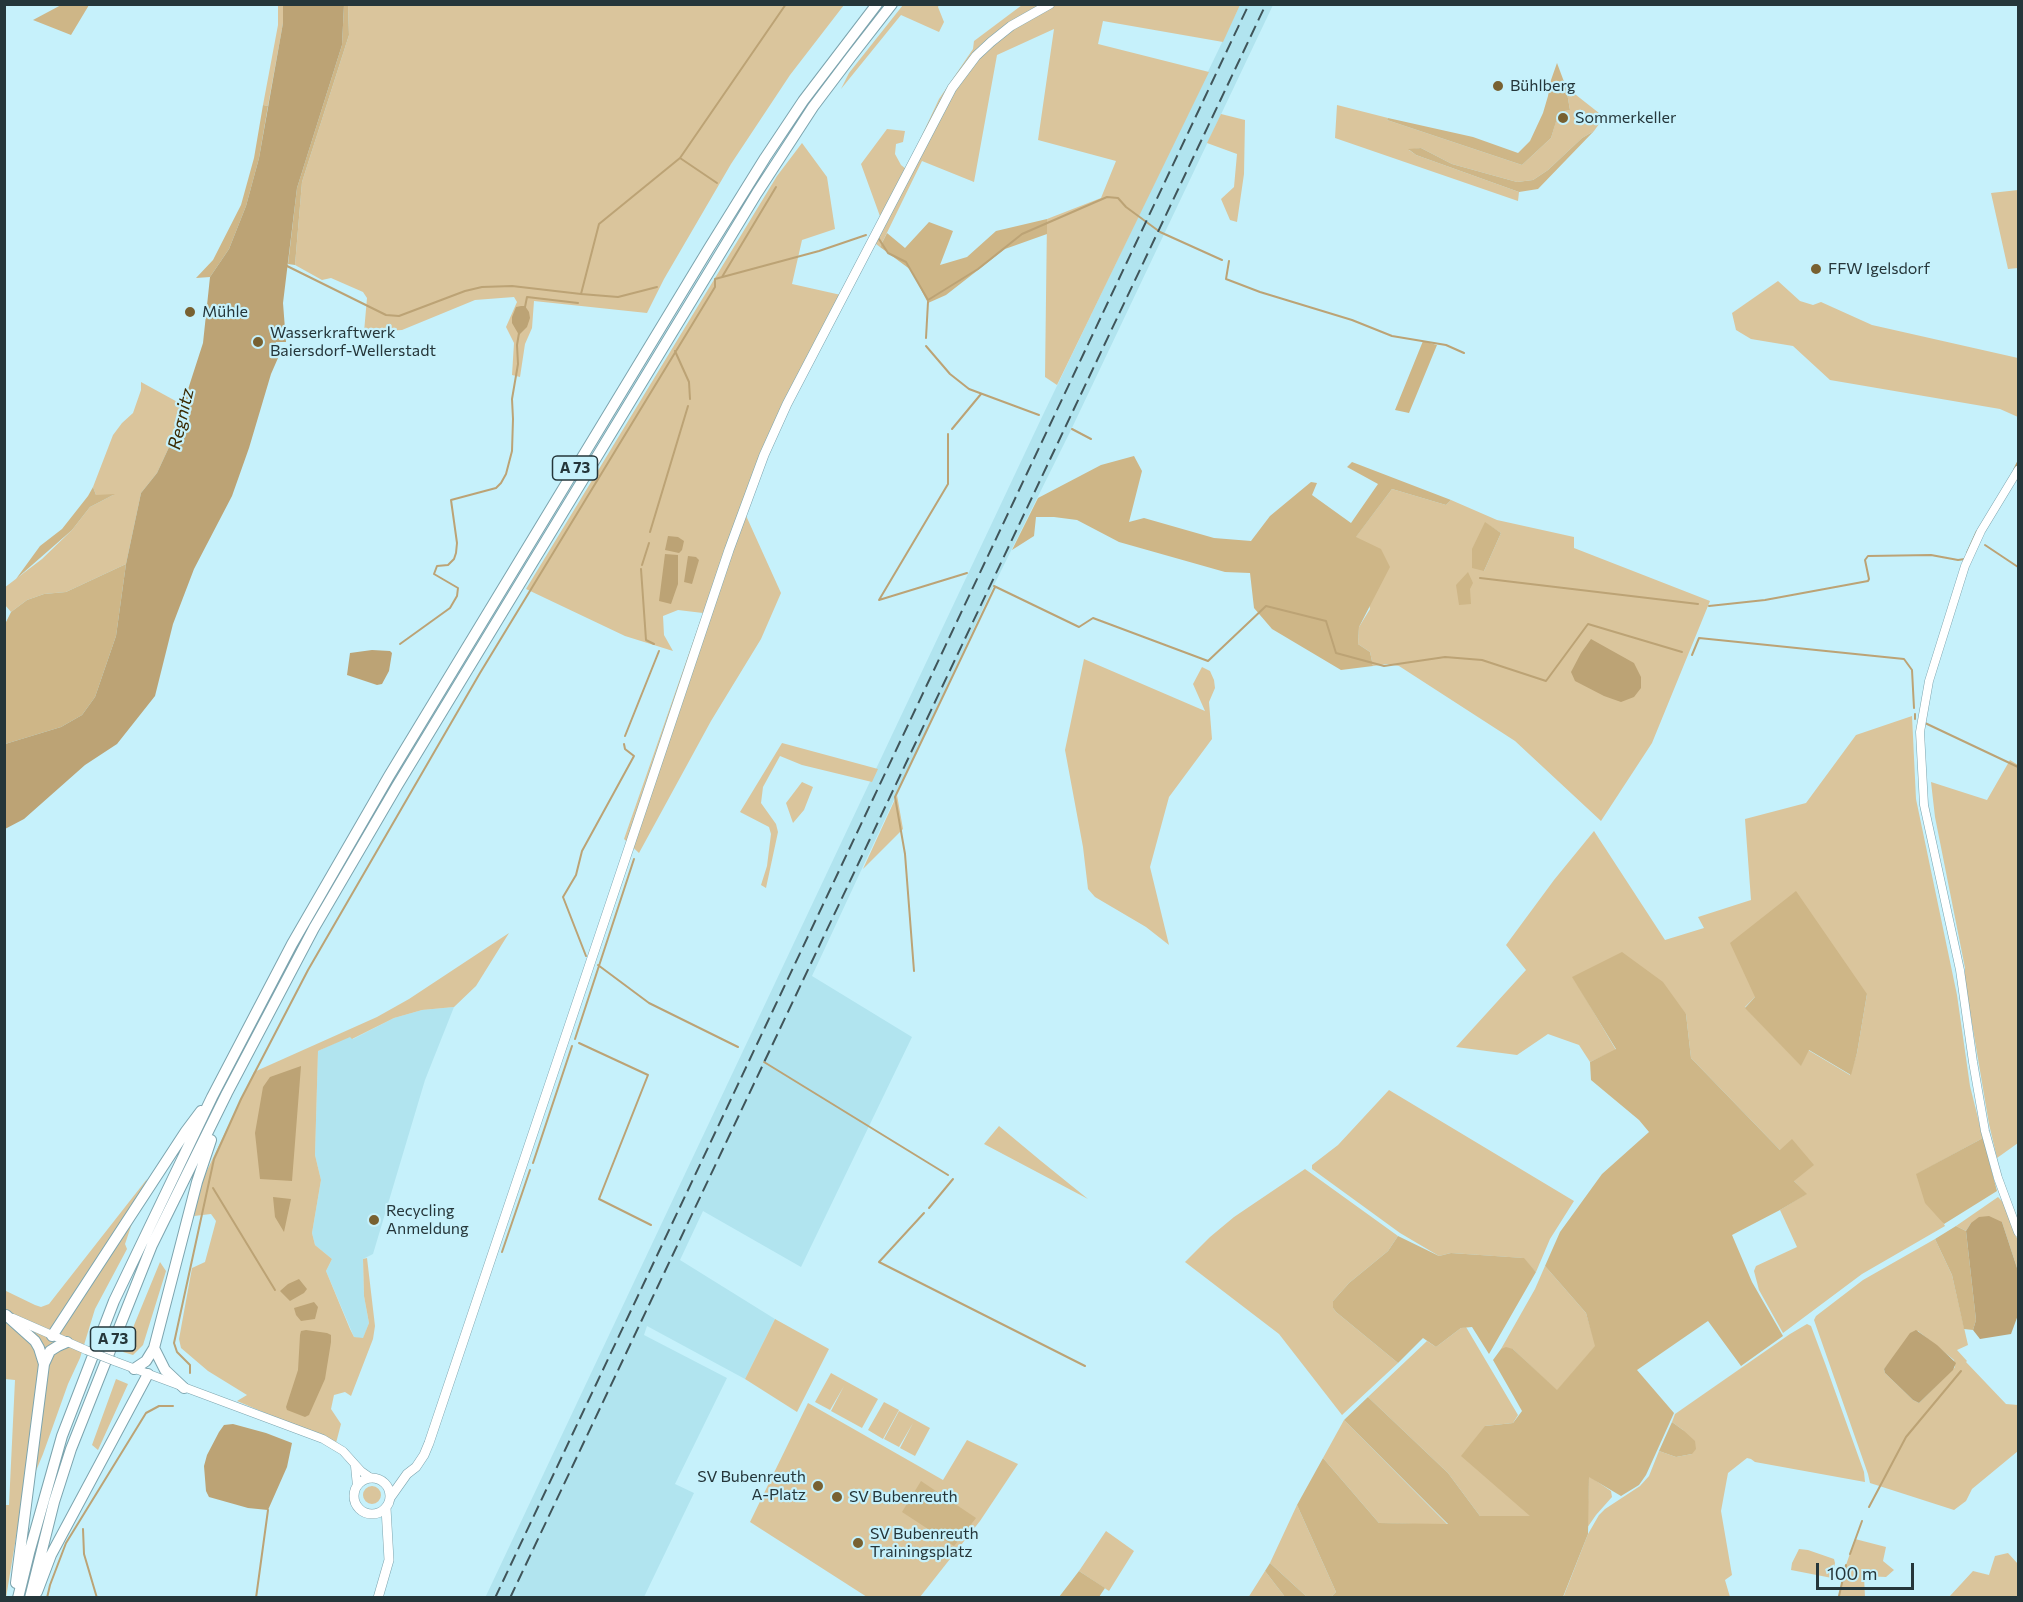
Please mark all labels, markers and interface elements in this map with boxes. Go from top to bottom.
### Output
place label: Bühlberg [1510,76,1575,96]
marker: Bühlberg [1491,79,1505,93]
place label: Sommerkeller [1575,108,1676,128]
marker: Sommerkeller [1556,111,1570,125]
place label: FFW Igelsdorf [1828,259,1930,279]
marker: FFW Igelsdorf [1809,262,1823,276]
place label: Mühle [202,302,248,322]
marker: Mühle [183,305,197,319]
place label: Wasserkraftwerk Baiersdorf-Wellerstadt [270,323,436,361]
marker: Wasserkraftwerk Baiersdorf-Wellerstadt [251,335,265,349]
water label: Regnitz [164,386,198,452]
road number: A 73 [552,456,598,480]
place label: Recycling Anmeldung [386,1201,469,1239]
marker: Recycling Anmeldung [367,1213,381,1227]
road number: A 73 [90,1327,136,1351]
place label: SV Bubenreuth A-Platz [697,1467,806,1505]
marker: SV Bubenreuth A-Platz [811,1479,825,1493]
place label: SV Bubenreuth [849,1487,958,1507]
marker: SV Bubenreuth [830,1490,844,1504]
place label: SV Bubenreuth Trainingsplatz [870,1524,979,1562]
marker: SV Bubenreuth Trainingsplatz [851,1536,865,1550]
scale bar [1819,1551,1916,1589]
text: 100 m [1827,1562,1877,1584]

